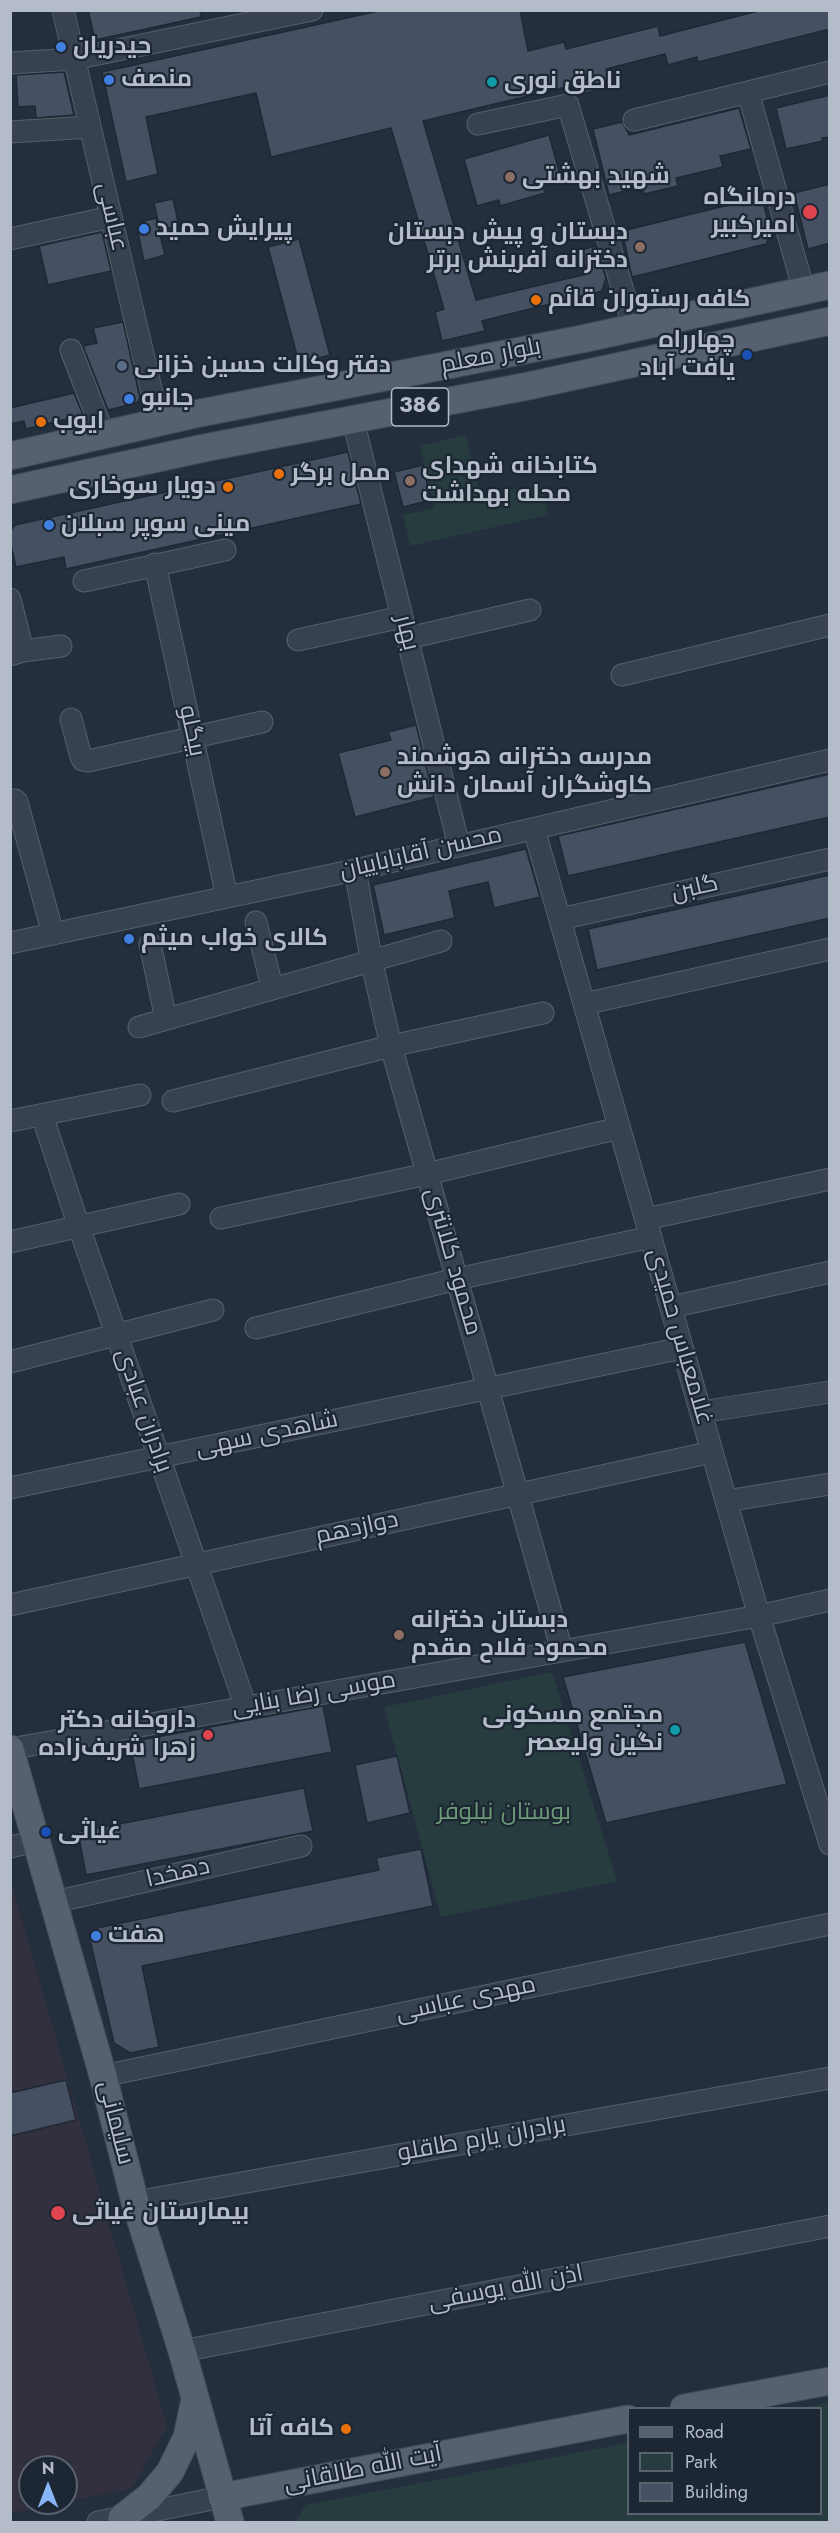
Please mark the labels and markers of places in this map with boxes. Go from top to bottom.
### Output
place label: حیدریان [73,33,151,61]
marker: حیدریان [54,40,68,54]
place label: منصف [121,66,192,94]
place label: ناطق نوری [504,68,621,96]
marker: منصف [102,73,116,87]
marker: ناطق نوری [485,75,499,89]
place label: شهید بهشتی [522,163,670,191]
marker: شهید بهشتی [503,170,517,184]
place label: درمانگاه امیرکبیر [703,184,796,240]
marker: درمانگاه امیرکبیر [801,203,819,221]
place label: پیرایش حمید [156,215,293,243]
place label: دبستان و پیش دبستان دخترانه آفرینش برتر [388,219,628,275]
marker: پیرایش حمید [137,222,151,236]
marker: دبستان و پیش دبستان دخترانه آفرینش برتر [633,240,647,254]
place label: کافه رستوران قائم [548,286,750,314]
marker: کافه رستوران قائم [529,293,543,307]
place label: چهارراه یافت آباد [640,327,735,383]
marker: چهارراه یافت آباد [740,348,754,362]
place label: دفتر وکالت حسین خزانی [134,352,391,380]
marker: دفتر وکالت حسین خزانی [115,359,129,373]
place label: جانبو [141,385,194,413]
marker: جانبو [122,392,136,406]
place label: ایوب [53,408,104,436]
marker: ایوب [34,415,48,429]
place label: کتابخانه شهدای محله بهداشت [422,453,598,509]
place label: ممل برگر [291,460,391,488]
marker: ممل برگر [272,467,286,481]
place label: دویار سوخاری [69,473,216,501]
marker: کتابخانه شهدای محله بهداشت [403,474,417,488]
marker: دویار سوخاری [221,480,235,494]
place label: مینی سوپر سبلان [61,511,250,539]
marker: مینی سوپر سبلان [42,518,56,532]
place label: مدرسه دخترانه هوشمند کاوشگران آسمان دانش [397,744,652,800]
marker: مدرسه دخترانه هوشمند کاوشگران آسمان دانش [378,765,392,779]
place label: کالای خواب میثم [141,925,328,953]
marker: کالای خواب میثم [122,932,136,946]
place label: دبستان دخترانه محمود فلاح مقدم [411,1607,608,1663]
marker: دبستان دخترانه محمود فلاح مقدم [392,1628,406,1642]
place label: مجتمع مسکونی نگین ولیعصر [482,1702,663,1758]
place label: داروخانه دکتر زهرا شریف‌زاده [39,1707,196,1763]
marker: مجتمع مسکونی نگین ولیعصر [668,1723,682,1737]
marker: داروخانه دکتر زهرا شریف‌زاده [201,1728,215,1742]
place label: غیاثی [58,1818,121,1846]
marker: غیاثی [39,1825,53,1839]
place label: هفت [108,1922,164,1950]
marker: هفت [89,1929,103,1943]
place label: بیمارستان غیاثی [72,2199,249,2227]
marker: بیمارستان غیاثی [49,2204,67,2222]
place label: کافه آتا [249,2415,334,2443]
marker: کافه آتا [339,2422,353,2436]

